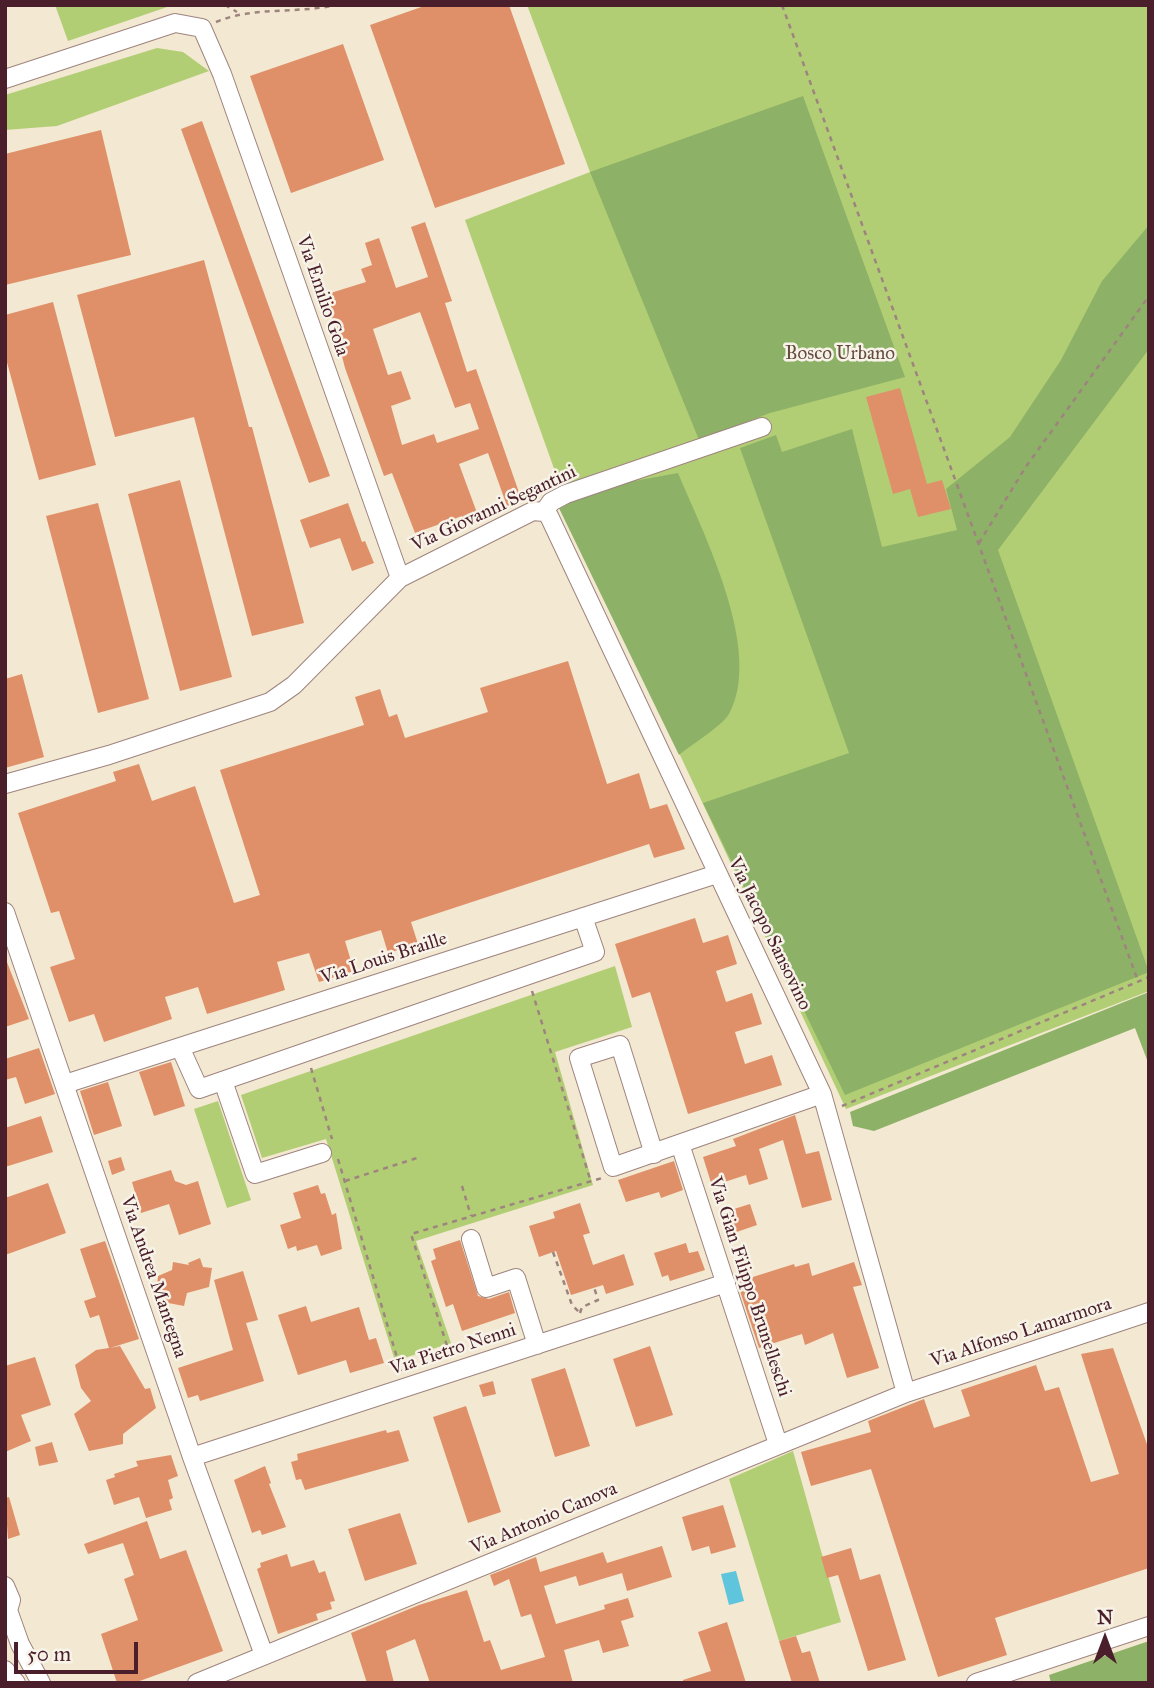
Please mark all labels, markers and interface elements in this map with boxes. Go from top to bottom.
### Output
street label: Via Emilio Gola [291,233,353,359]
park label: Bosco Urbano [785,343,895,365]
street label: Via Giovanni Segantini [408,461,580,557]
street label: Via Jacopo Sansovino [722,854,816,1014]
street label: Via Louis Braille [318,928,450,990]
street label: Via Gian Filippo Brunelleschi [703,1174,795,1400]
street label: Via Andrea Mantegna [115,1193,191,1361]
street label: Via Alfonso Lamarmora [927,1293,1115,1373]
street label: Via Pietro Nenni [387,1319,519,1381]
street label: Via Antonio Canova [467,1478,621,1560]
north arrow [1070,1604,1140,1674]
text: N [1097,1606,1113,1629]
scale bar [18,1628,142,1672]
text: 50 m [27,1641,71,1667]

